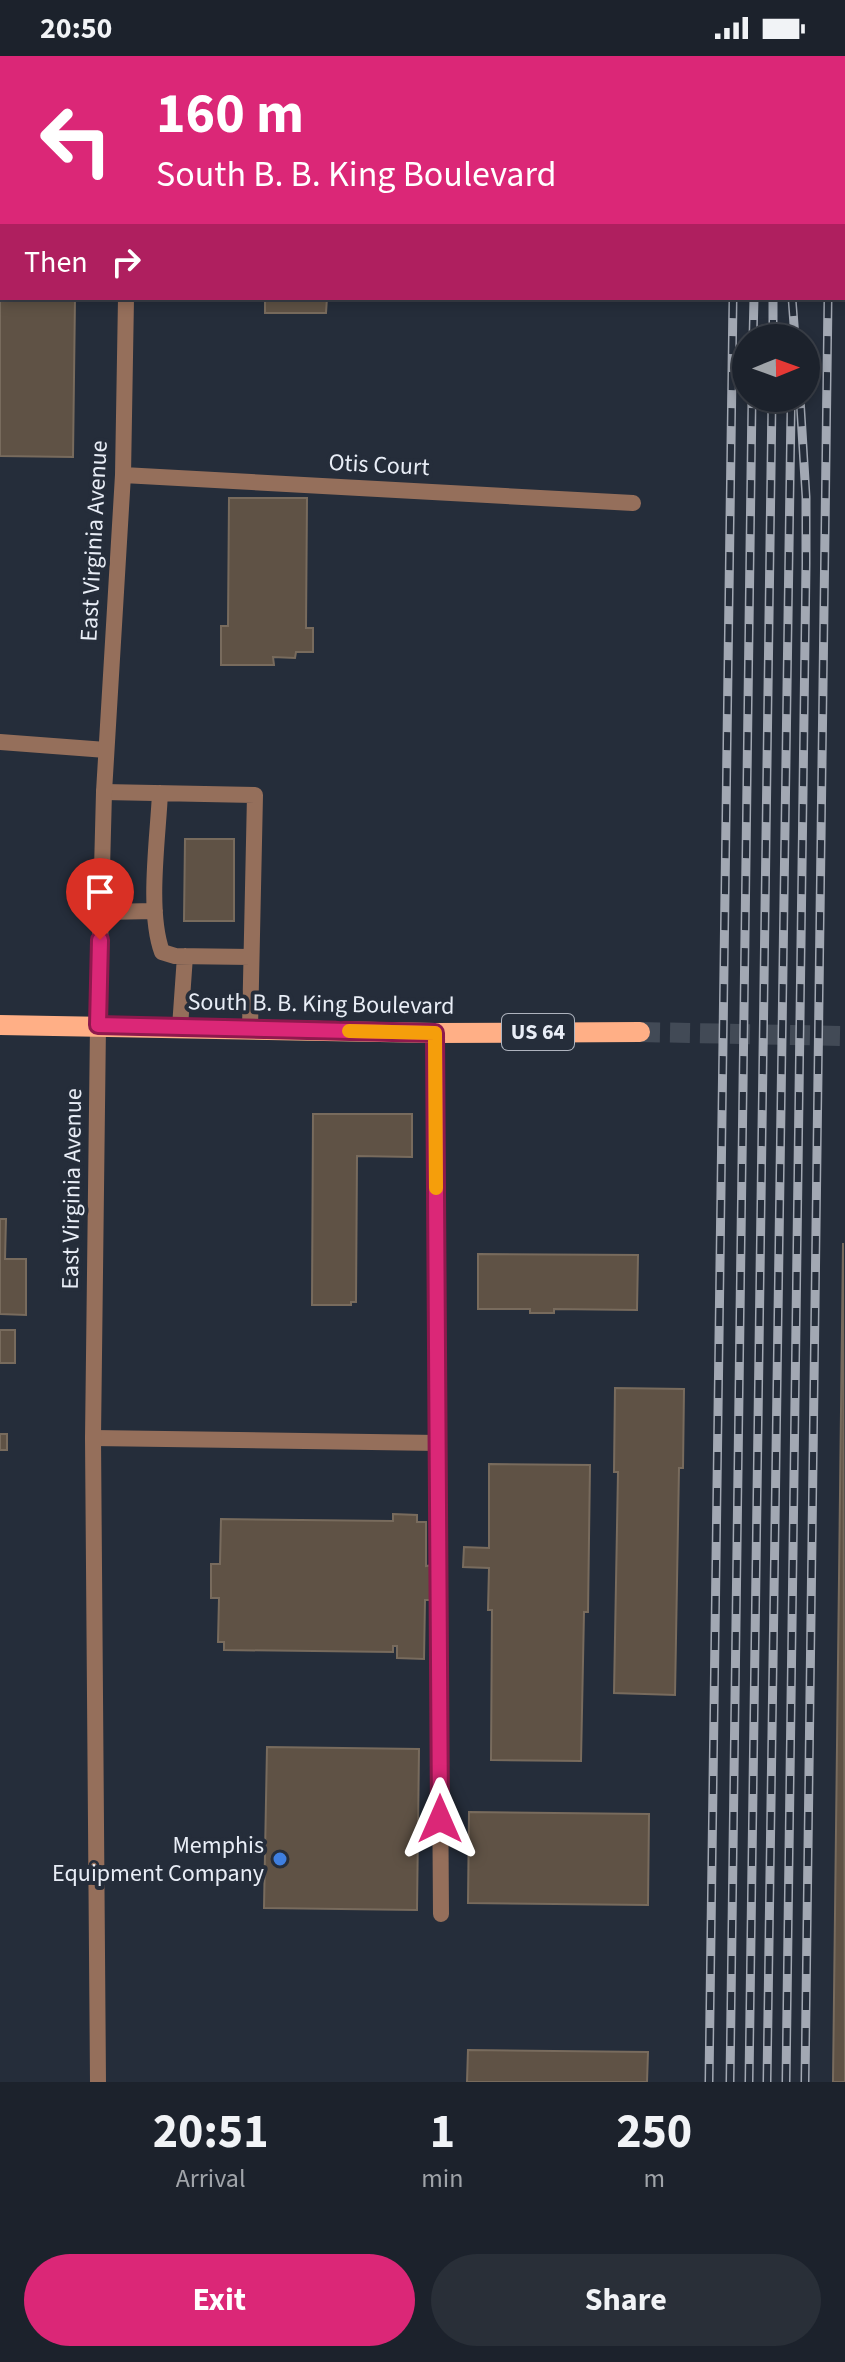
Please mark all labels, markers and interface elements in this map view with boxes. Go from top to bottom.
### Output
text: 20:50 [40,7,112,50]
text: 160 m [156,75,304,154]
icon: left [24,88,128,192]
text: South B. B. King Boulevard [156,149,557,200]
icon: right [104,240,148,284]
text: Then [24,241,88,284]
north arrow [732,324,820,412]
map controls [732,324,820,412]
street label: East Virginia Avenue [71,439,117,643]
street label: Otis Court [328,445,430,485]
pin [66,858,134,940]
icon: arrive [78,870,122,914]
street label: South B. B. King Boulevard [187,984,455,1024]
road number: US 64 [502,1014,574,1050]
street label: East Virginia Avenue [53,1088,91,1290]
position arrow [398,1777,482,1861]
place label: Memphis Equipment Company [52,1828,264,1891]
marker: Memphis Equipment Company [271,1850,289,1868]
text: 20:51 [153,2098,269,2166]
text: 1 [430,2098,455,2166]
text: 250 [616,2098,692,2166]
text: Arrival [176,2160,246,2197]
text: min [421,2160,463,2197]
text: m [643,2160,665,2197]
button: Exit [24,2254,415,2346]
button: Share [431,2254,821,2346]

